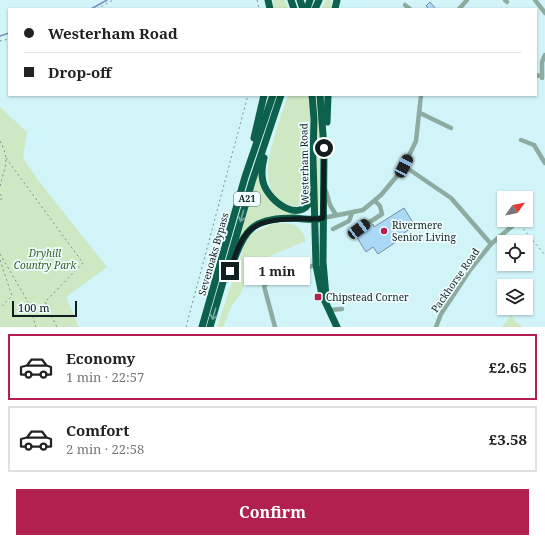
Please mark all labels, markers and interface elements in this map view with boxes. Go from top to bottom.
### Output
text: Westerham Road [48,23,178,43]
text: Drop-off [48,62,112,82]
street label: Westerham Road [296,123,312,205]
route start [315,139,333,157]
car [393,153,415,179]
north arrow [497,191,533,227]
map controls [497,191,533,315]
road number: A21 [234,192,260,206]
one-way arrow [238,210,245,223]
street label: Sevenoaks Bypass [194,211,232,297]
car [346,217,372,241]
place label: Rivermere Senior Living [392,218,456,244]
marker: Rivermere Senior Living [379,226,389,236]
button: locate [497,235,533,271]
street label: Packhorse Road [428,245,482,315]
park label: Dryhill Country Park [14,246,77,272]
callout: 1 min [244,257,310,285]
route end [221,262,239,280]
text: 1 min [259,262,295,280]
button: layers [497,279,533,315]
place label: Chipstead Corner [326,290,409,304]
marker: Chipstead Corner [313,292,323,302]
scale bar [12,299,77,318]
text: 100 m [18,300,50,315]
one-way arrow [210,307,217,320]
text: Economy [66,348,135,368]
icon: car [18,349,54,385]
text: £2.65 [489,357,527,377]
text: 1 min · 22:57 [66,368,144,386]
text: Comfort [66,420,129,440]
icon: car [18,421,54,457]
text: £3.58 [489,429,527,449]
text: 2 min · 22:58 [66,440,144,458]
button: Confirm [16,489,529,535]

